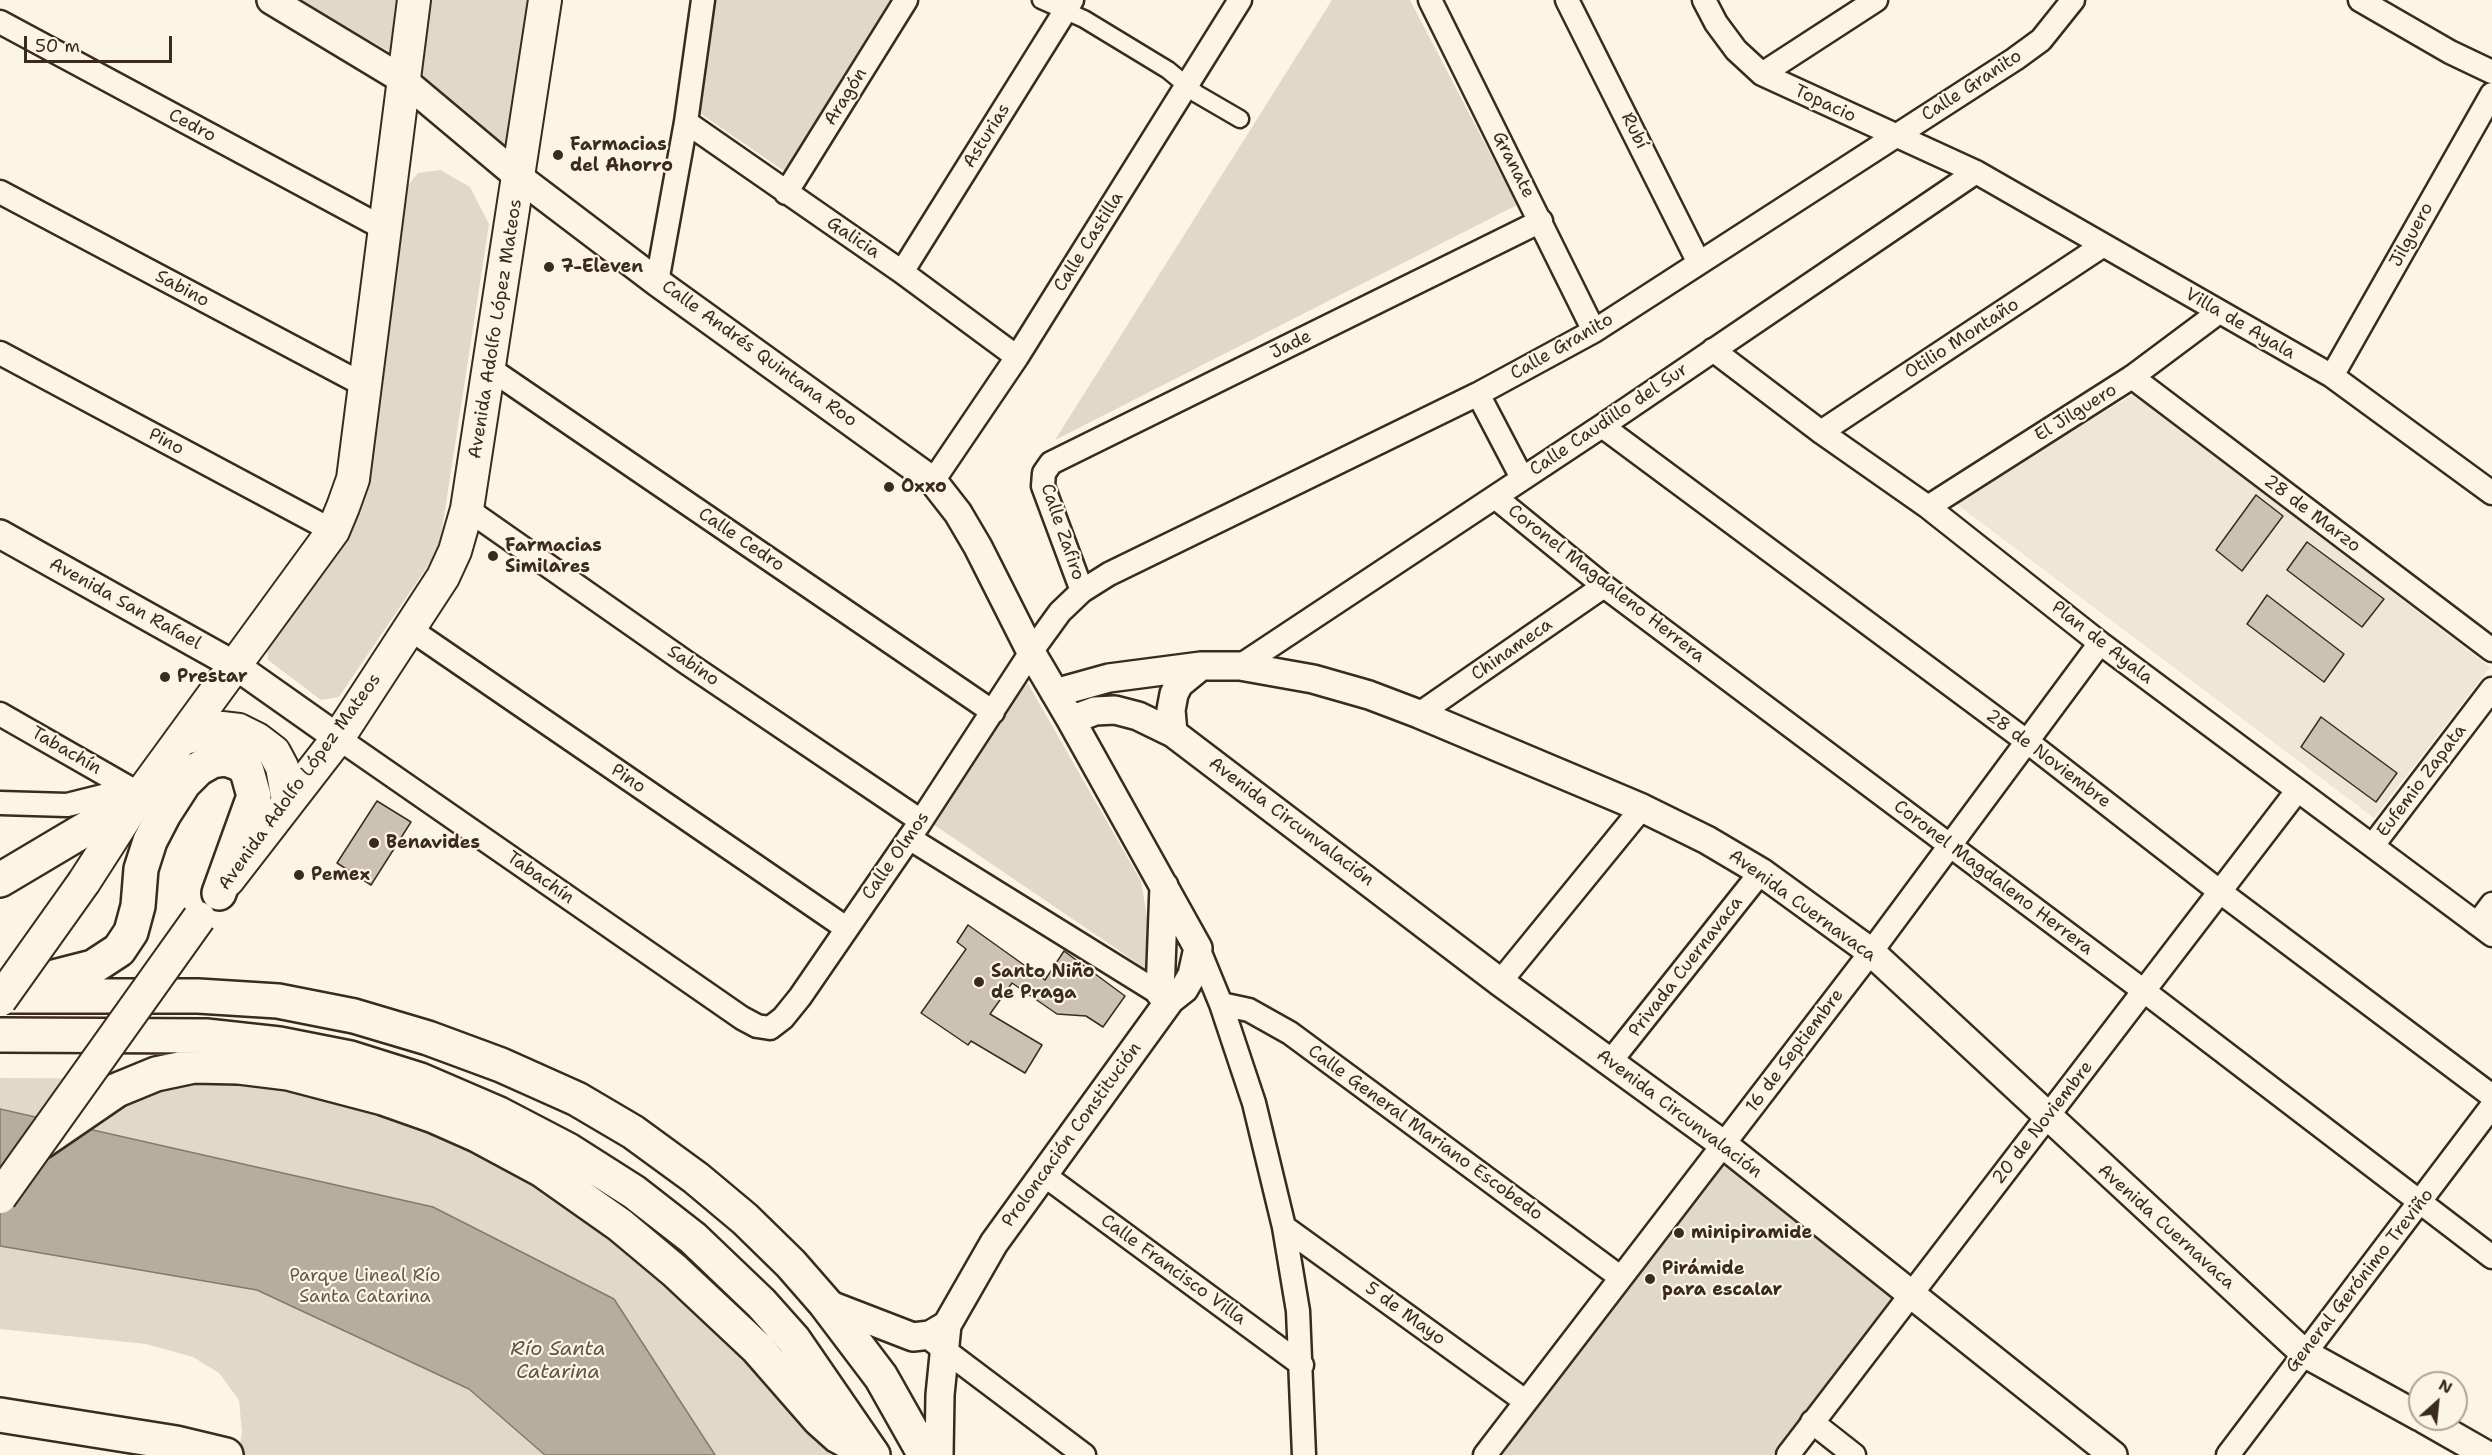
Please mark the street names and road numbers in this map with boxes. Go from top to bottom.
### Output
street label: Calle Granito [1918,46,2026,126]
street label: Aragón [820,64,872,130]
street label: Topacio [1791,80,1859,128]
street label: Asturias [959,100,1015,172]
street label: Cedro [165,105,219,147]
street label: Rubí [1616,109,1652,153]
street label: Granate [1487,128,1539,202]
street label: Calle Castilla [1050,188,1128,296]
street label: Avenida Adolfo López Mateos [465,198,527,460]
street label: Jilguero [2386,199,2438,271]
street label: Galicia [822,212,884,264]
street label: Sabino [151,266,213,312]
street label: Calle Andrés Quintana Roo [657,276,861,432]
street label: Villa de Ayala [2181,284,2299,364]
street label: Otilio Montaño [1901,294,2023,384]
street label: Calle Granito [1507,309,1617,385]
street label: Jade [1267,326,1315,364]
street label: Calle Caudillo del Sur [1526,359,1692,481]
street label: El Jilguero [2031,379,2121,447]
street label: Pino [145,424,187,460]
street label: 28 de Marzo [2259,471,2365,557]
street label: Calle Zafiro [1035,481,1089,583]
street label: Coronel Magdaleno Herrera [1503,500,1709,668]
street label: Calle Cedro [694,503,788,577]
street label: Avenida San Rafael [45,553,205,655]
street label: Plan de Ayala [2047,597,2157,689]
street label: Chinameca [1467,614,1557,686]
street label: Sabino [663,641,723,691]
street label: Avenida Adolfo López Mateos [214,669,386,895]
street label: 28 de Noviembre [1981,705,2115,813]
street label: Eufemio Zapata [2373,720,2471,842]
street label: Tabachín [27,722,105,780]
street label: Avenida Circunvalación [1204,753,1378,891]
street label: Pino [607,760,649,798]
street label: Coronel Magdaleno Herrera [1889,796,2097,960]
street label: Calle Olmos [858,808,934,904]
street label: Avenida Cuernavaca [1724,845,1880,967]
street label: Tabachín [502,847,578,909]
street label: Privada Cuernavaca [1624,892,1748,1042]
street label: 16 de Septiembre [1742,985,1848,1117]
street label: Proloncación Constitución [998,1038,1146,1232]
street label: Calle General Mariano Escobedo [1303,1040,1547,1226]
street label: Avenida Circunvalación [1592,1045,1766,1183]
street label: 20 de Noviembre [1988,1057,2098,1189]
street label: Avenida Cuernavaca [2093,1160,2239,1294]
street label: General Gerónimo Treviño [2281,1185,2439,1377]
street label: Calle Francisco Villa [1096,1210,1250,1330]
street label: 5 de Mayo [1361,1278,1449,1350]

